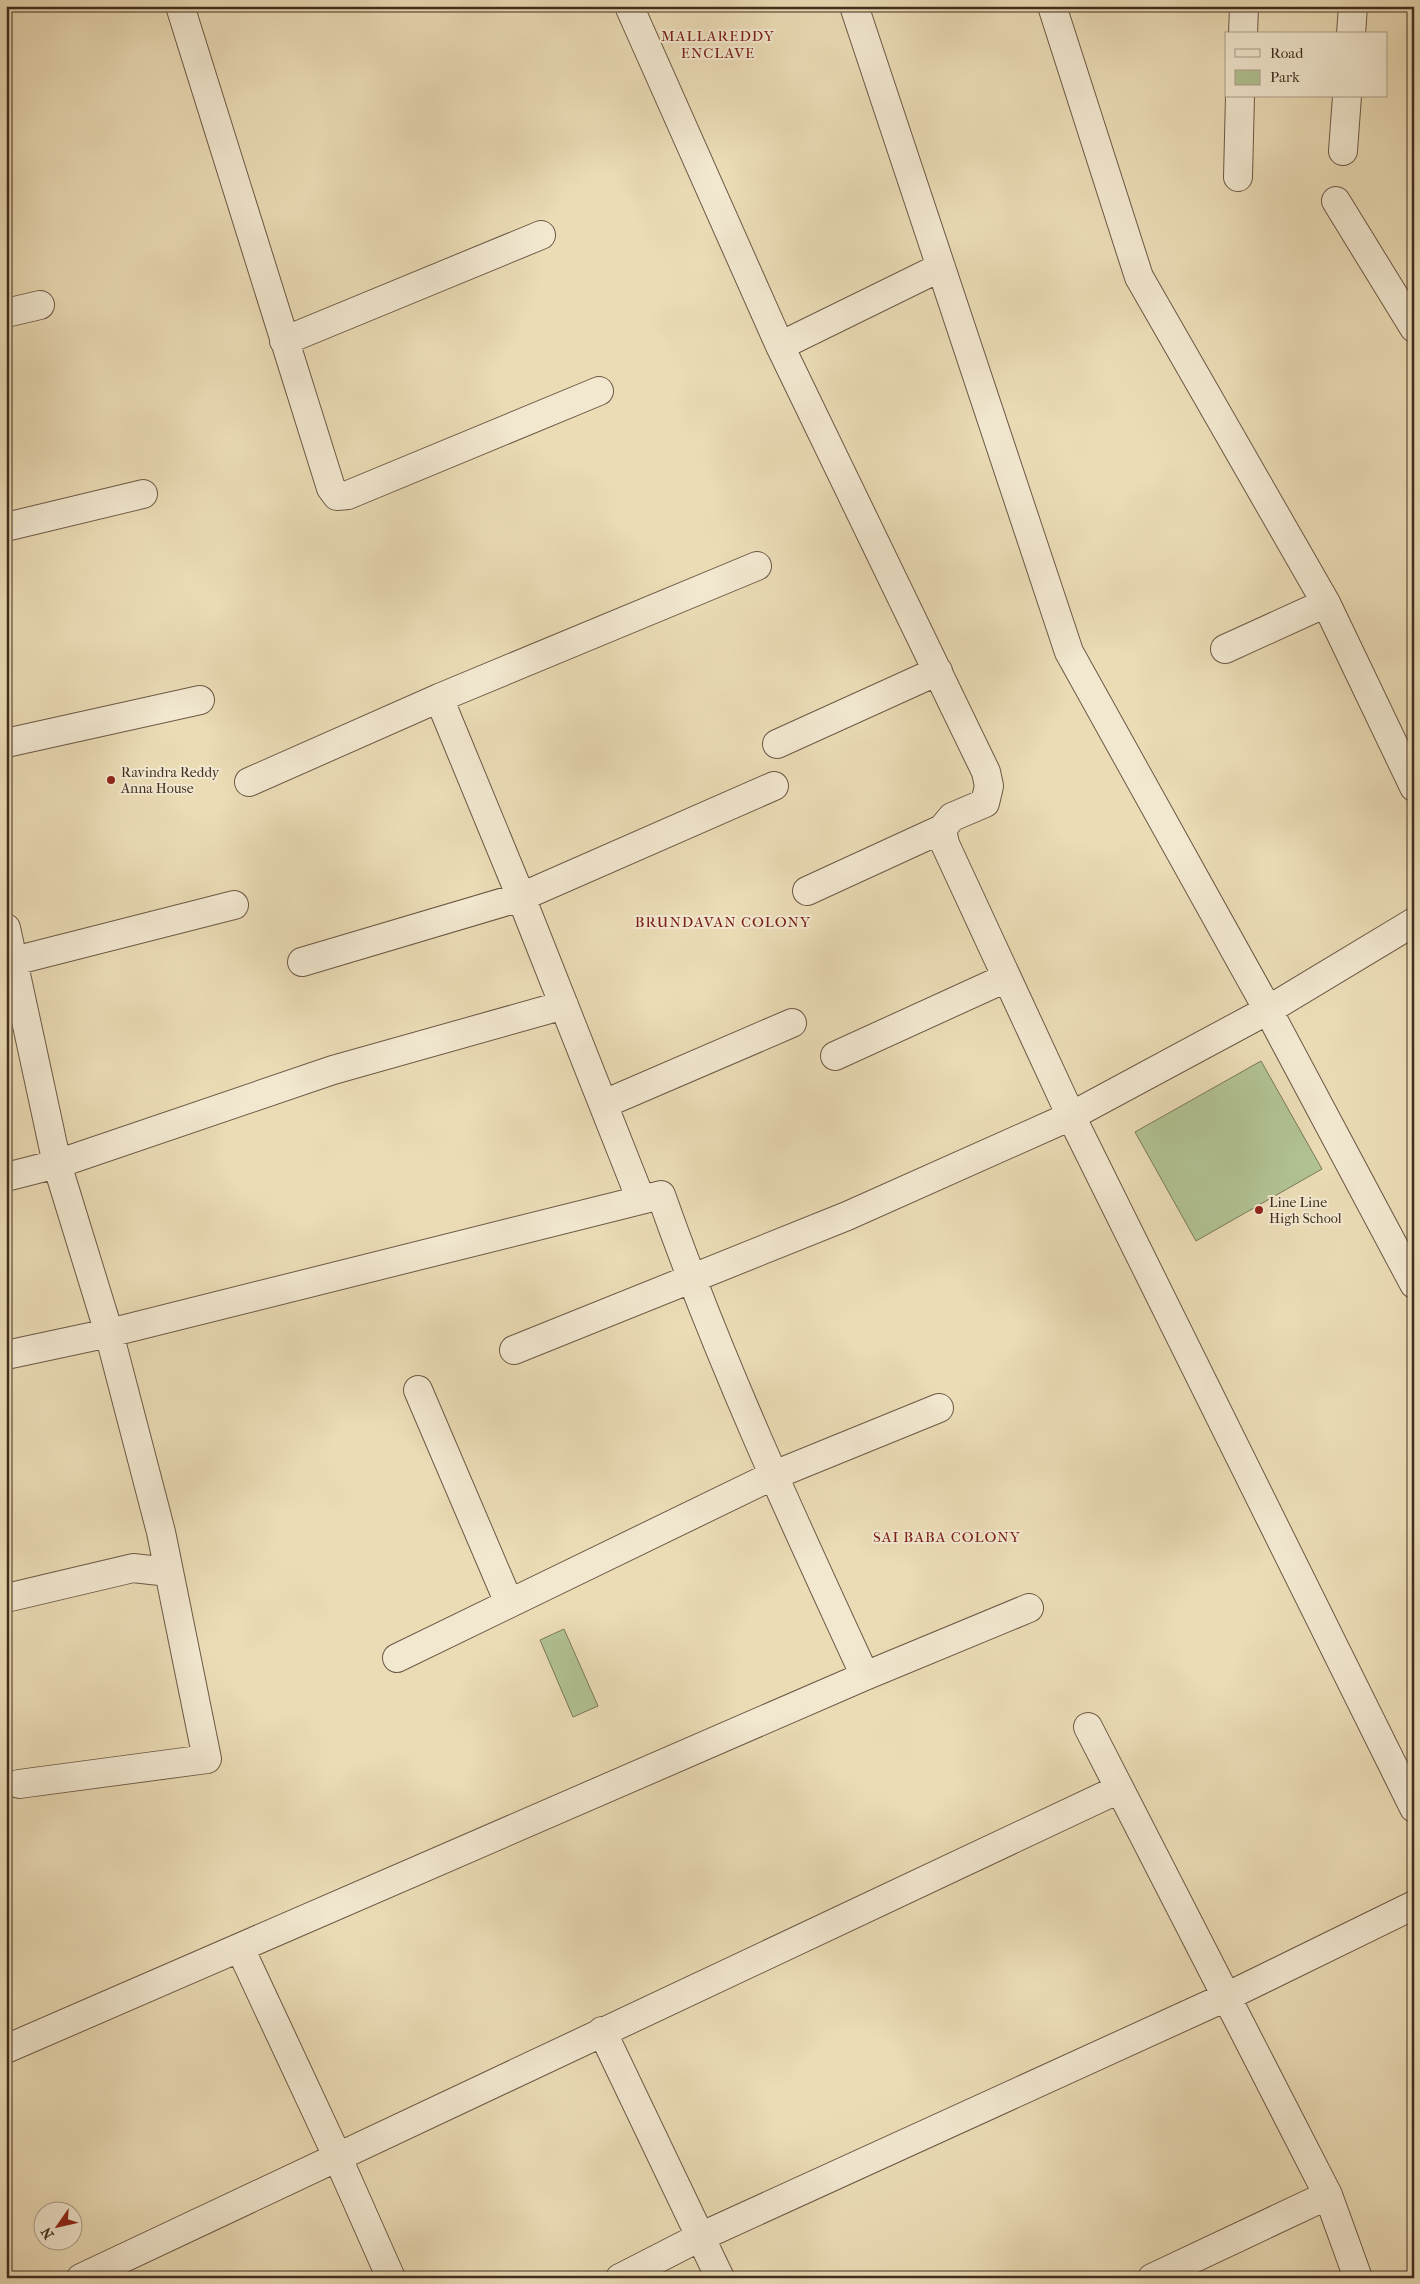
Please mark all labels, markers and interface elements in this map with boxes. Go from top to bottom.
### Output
district label: MALLAREDDY ENCLAVE [661,27,775,62]
legend [1225,32,1388,98]
text: Road [1270,44,1304,62]
text: Park [1270,68,1300,86]
place label: Ravindra Reddy Anna House [120,764,220,797]
marker: Ravindra Reddy Anna House [105,774,117,786]
district label: BRUNDAVAN COLONY [635,913,811,931]
place label: Line Line High School [1269,1194,1342,1227]
marker: Line Line High School [1253,1204,1265,1216]
district label: SAI BABA COLONY [873,1528,1021,1546]
north arrow [32,2202,82,2252]
text: N [37,2224,58,2242]

